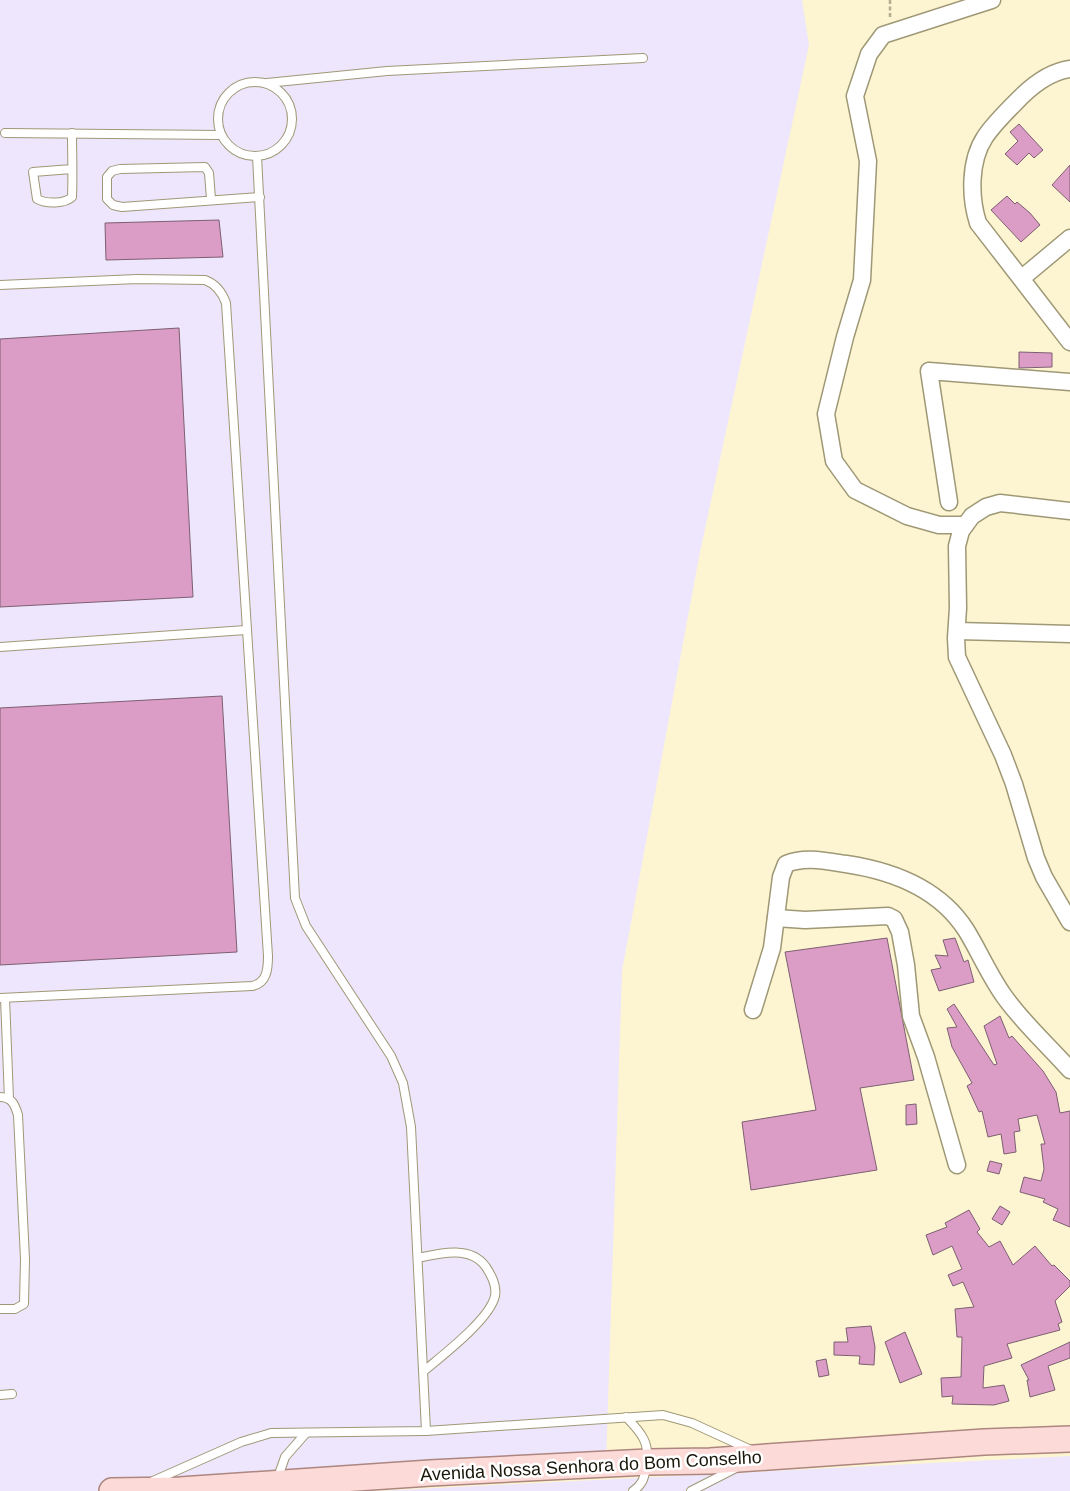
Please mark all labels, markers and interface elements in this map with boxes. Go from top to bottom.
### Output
street label: Avenida Nossa Senhora do Bom Conselho [420,1447,762,1485]

